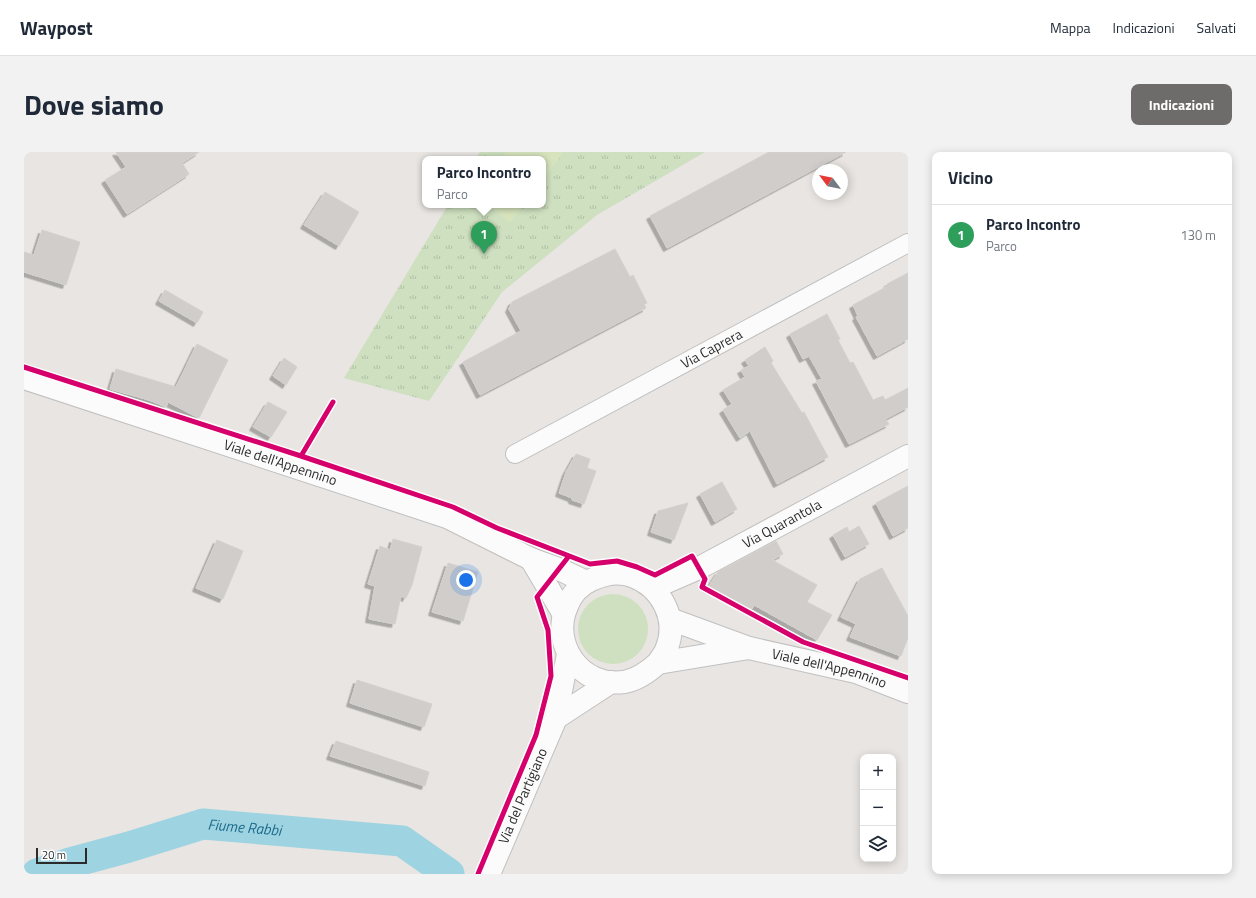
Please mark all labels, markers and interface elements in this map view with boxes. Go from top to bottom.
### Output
text: Waypost [20,13,93,42]
text: Mappa [1050,17,1091,38]
text: Indicazioni [1113,17,1175,38]
text: Salvati [1197,17,1236,38]
text: Dove siamo [24,83,164,126]
button: Indicazioni [1131,84,1232,125]
popup [422,156,546,208]
text: Parco Incontro [437,161,531,184]
north arrow [812,164,848,200]
text: Vicino [948,165,993,191]
text: Parco [437,184,468,204]
text: Parco Incontro [986,213,1080,236]
pin: 1 [471,221,497,254]
text: 1 [957,225,965,245]
text: 130 m [1180,225,1216,245]
text: Parco [986,236,1017,256]
street label: Via Caprera [677,323,746,373]
street label: Viale dell'Appennino [221,433,340,490]
street label: Via Quarantola [738,493,825,553]
your location [456,570,476,590]
street label: Viale dell'Appennino [770,642,890,693]
street label: Via del Partigiano [492,744,552,847]
map controls [860,754,896,862]
button: + [860,754,896,790]
button: − [860,790,896,826]
water label: Fiume Rabbi [207,812,284,842]
button: layers [860,826,896,862]
scale bar [36,846,87,865]
text: 20 m [42,847,66,863]

